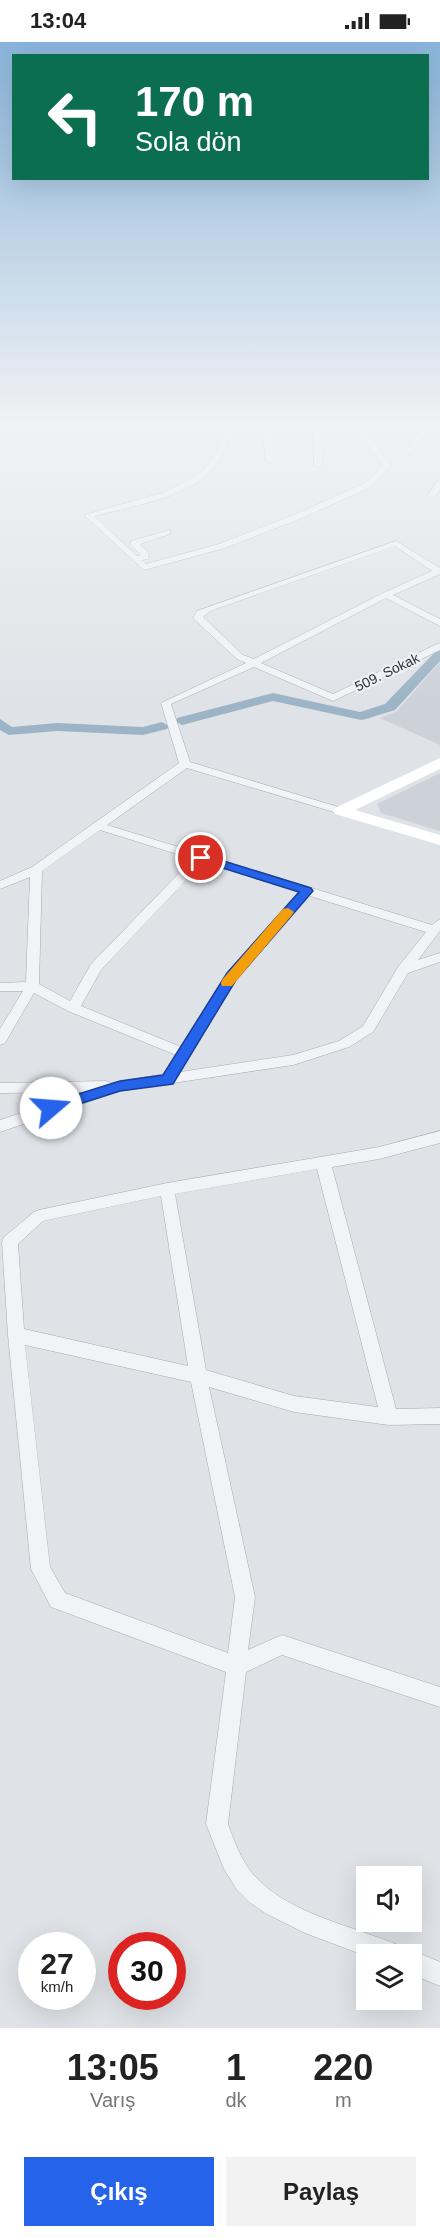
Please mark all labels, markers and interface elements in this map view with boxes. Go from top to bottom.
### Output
text: 13:04 [30,8,86,33]
icon: left [36,78,114,156]
text: 170 m [135,78,254,125]
text: Sola dön [135,127,242,157]
street label: 509. Sokak [352,649,423,695]
pin [175,832,226,883]
icon: arrive [184,841,217,874]
position arrow [19,1076,83,1140]
map controls [356,1866,422,2010]
button: sound [356,1866,422,1932]
speed limit sign: 30 [108,1932,186,2010]
button: layers [356,1944,422,2010]
text: 27 [40,1947,74,1980]
text: km/h [41,1978,73,1995]
text: 13:05 [67,2047,159,2088]
text: 1 [226,2047,246,2088]
text: 220 [313,2047,373,2088]
text: Varış [90,2089,135,2111]
text: dk [225,2089,247,2111]
text: m [335,2089,352,2111]
button: Çıkış [24,2157,214,2226]
button: Paylaş [226,2157,416,2226]

